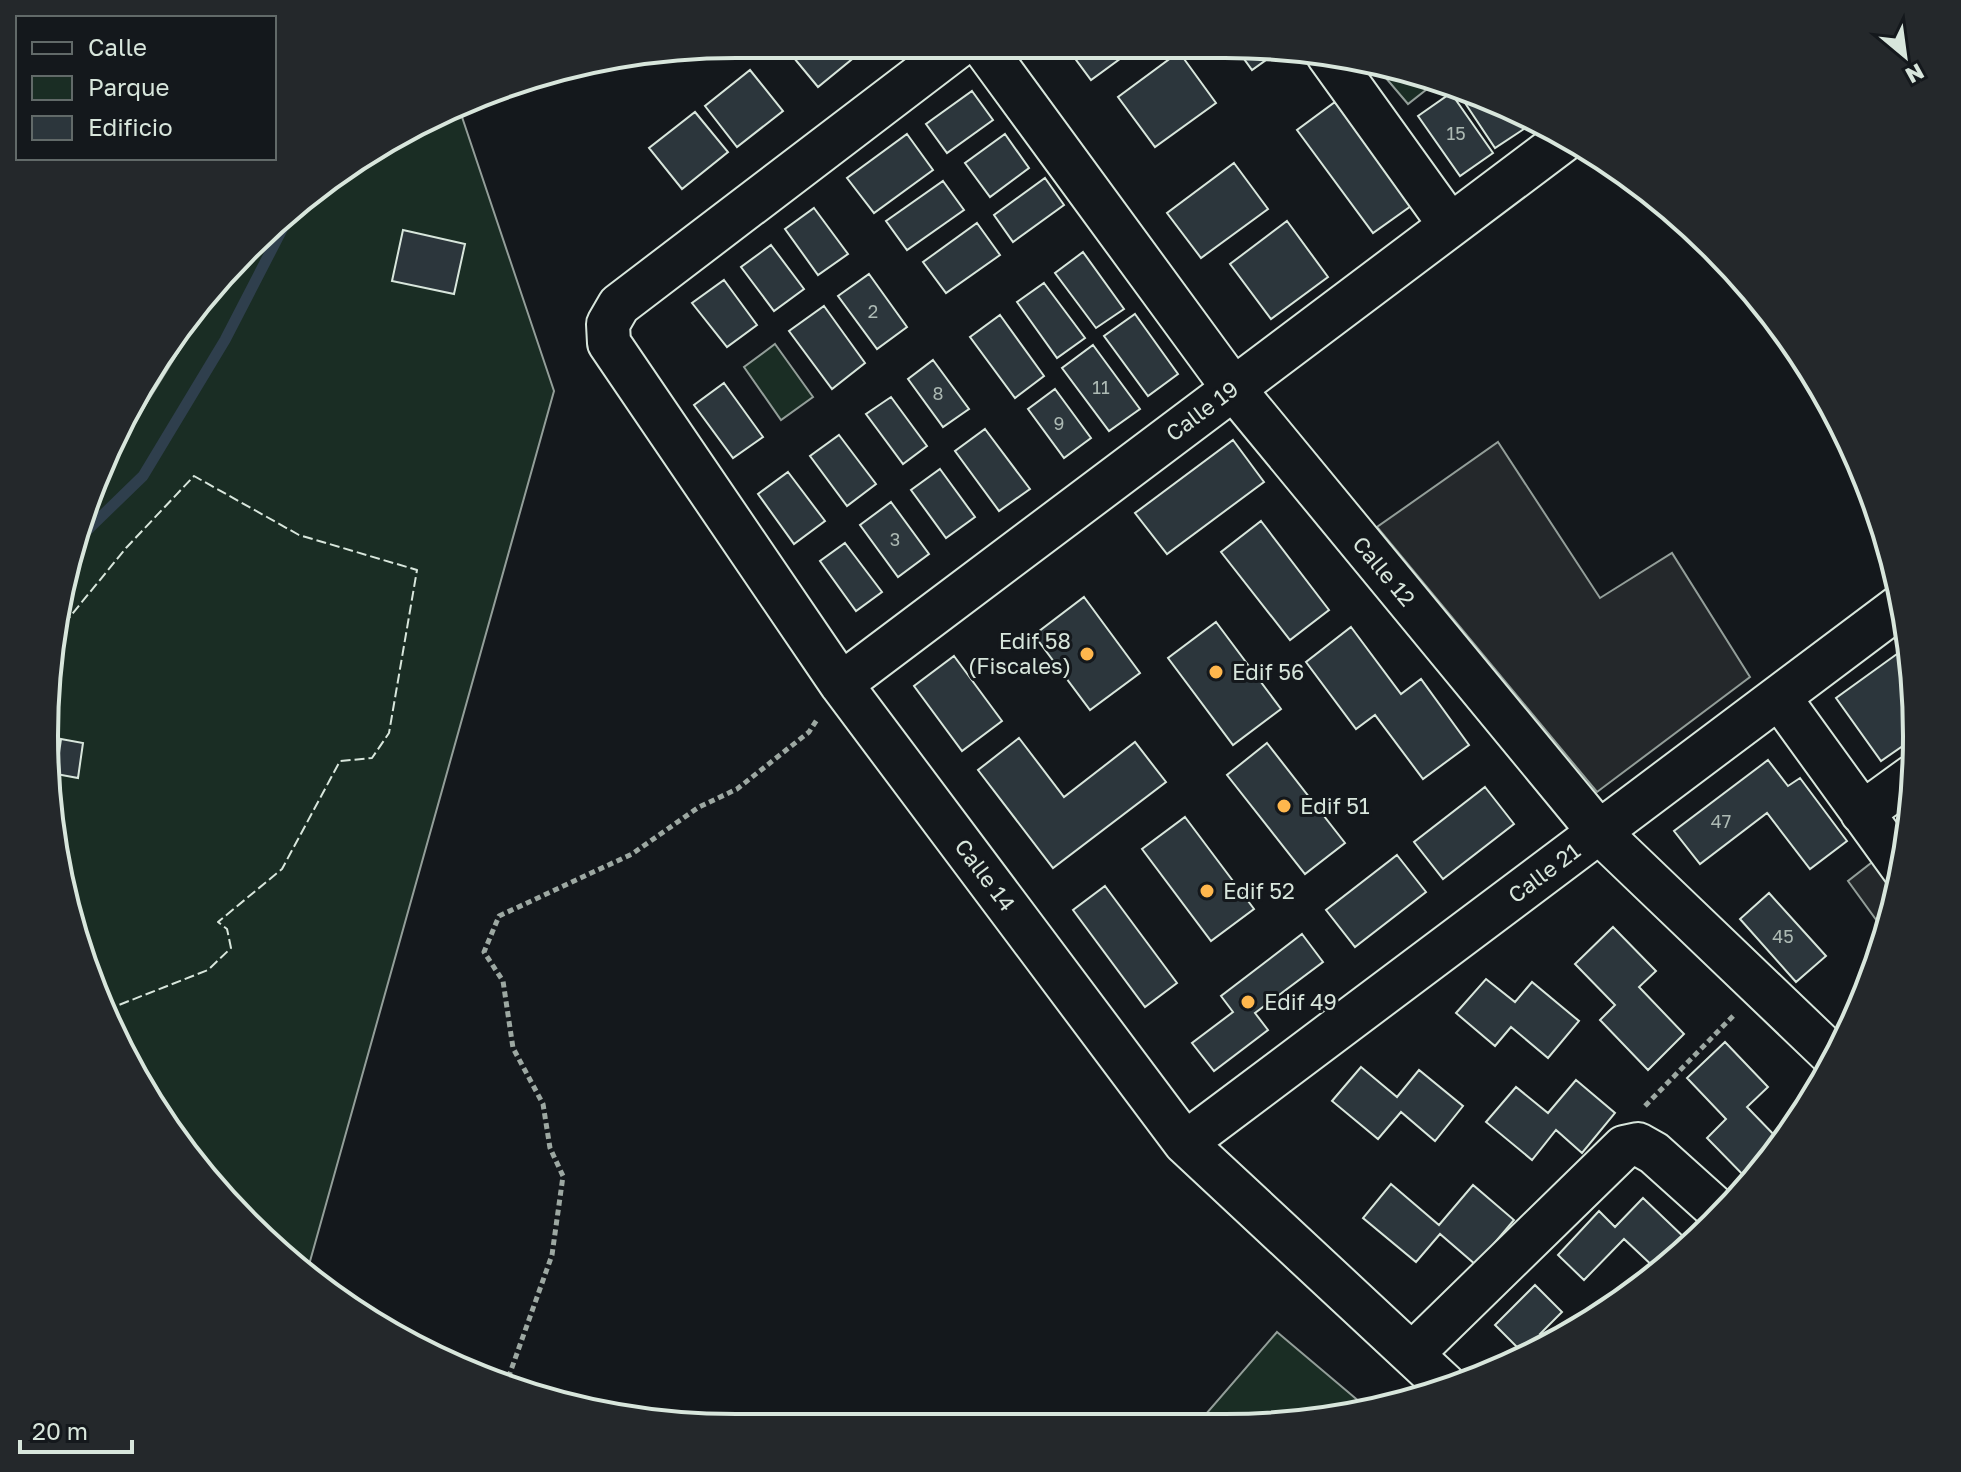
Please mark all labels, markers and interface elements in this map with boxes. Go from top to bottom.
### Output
legend [16,16,276,160]
north arrow [1865,16,1945,96]
text: Calle [88,32,147,61]
text: N [1901,58,1929,90]
text: Parque [88,72,169,101]
text: Edificio [88,112,173,141]
house number: 15 [1446,122,1466,144]
house number: 2 [868,300,878,322]
street label: Calle 19 [1160,375,1243,447]
house number: 11 [1092,376,1110,398]
house number: 8 [933,382,943,404]
house number: 9 [1054,412,1064,434]
house number: 3 [890,528,900,550]
street label: Calle 12 [1347,530,1421,611]
place label: Edif 58 (Fiscales) [968,627,1071,679]
marker: Edif 58 (Fiscales) [1078,645,1096,663]
place label: Edif 56 [1232,658,1304,685]
marker: Edif 56 [1207,663,1225,681]
place label: Edif 51 [1300,792,1370,819]
marker: Edif 51 [1275,797,1293,815]
house number: 47 [1711,810,1731,832]
street label: Calle 14 [949,833,1021,916]
street label: Calle 21 [1502,837,1585,908]
place label: Edif 52 [1223,877,1295,904]
marker: Edif 52 [1198,882,1216,900]
house number: 45 [1772,925,1794,947]
place label: Edif 49 [1264,988,1337,1015]
marker: Edif 49 [1239,993,1257,1011]
scale bar [20,1404,132,1454]
text: 20 m [32,1416,88,1445]

